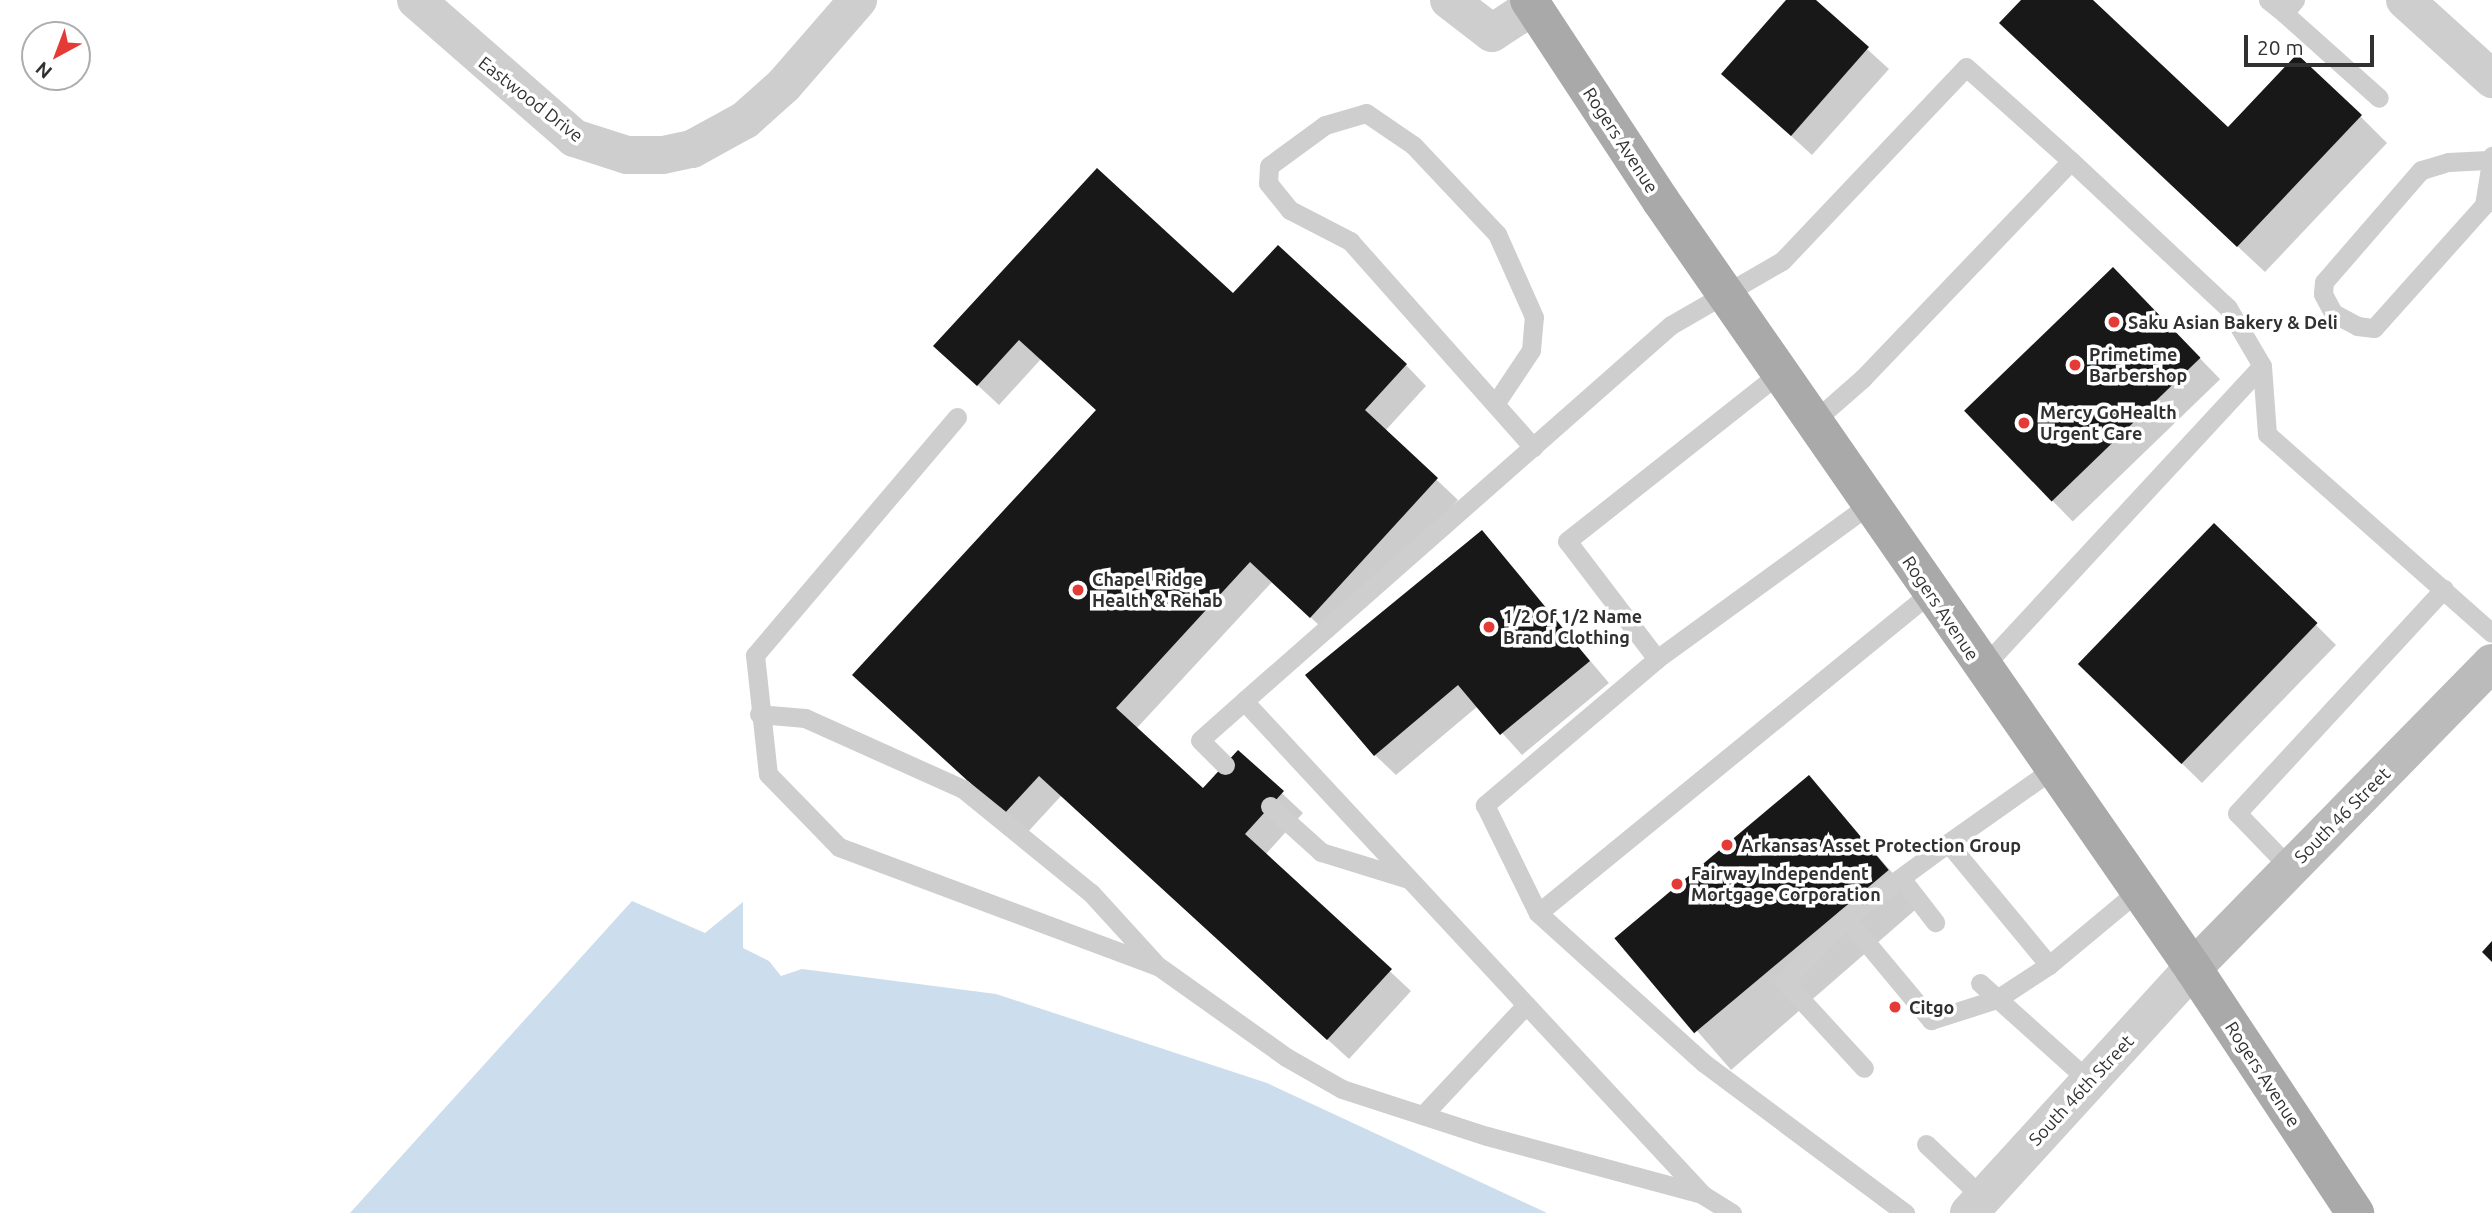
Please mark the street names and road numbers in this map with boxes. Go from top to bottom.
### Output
street label: Eastwood Drive [475,52,587,146]
street label: Rogers Avenue [1579,83,1663,197]
street label: Rogers Avenue [1898,552,1984,664]
street label: South 46 Street [2290,763,2394,867]
street label: Rogers Avenue [2221,1017,2305,1131]
street label: South 46th Street [2024,1030,2138,1150]

